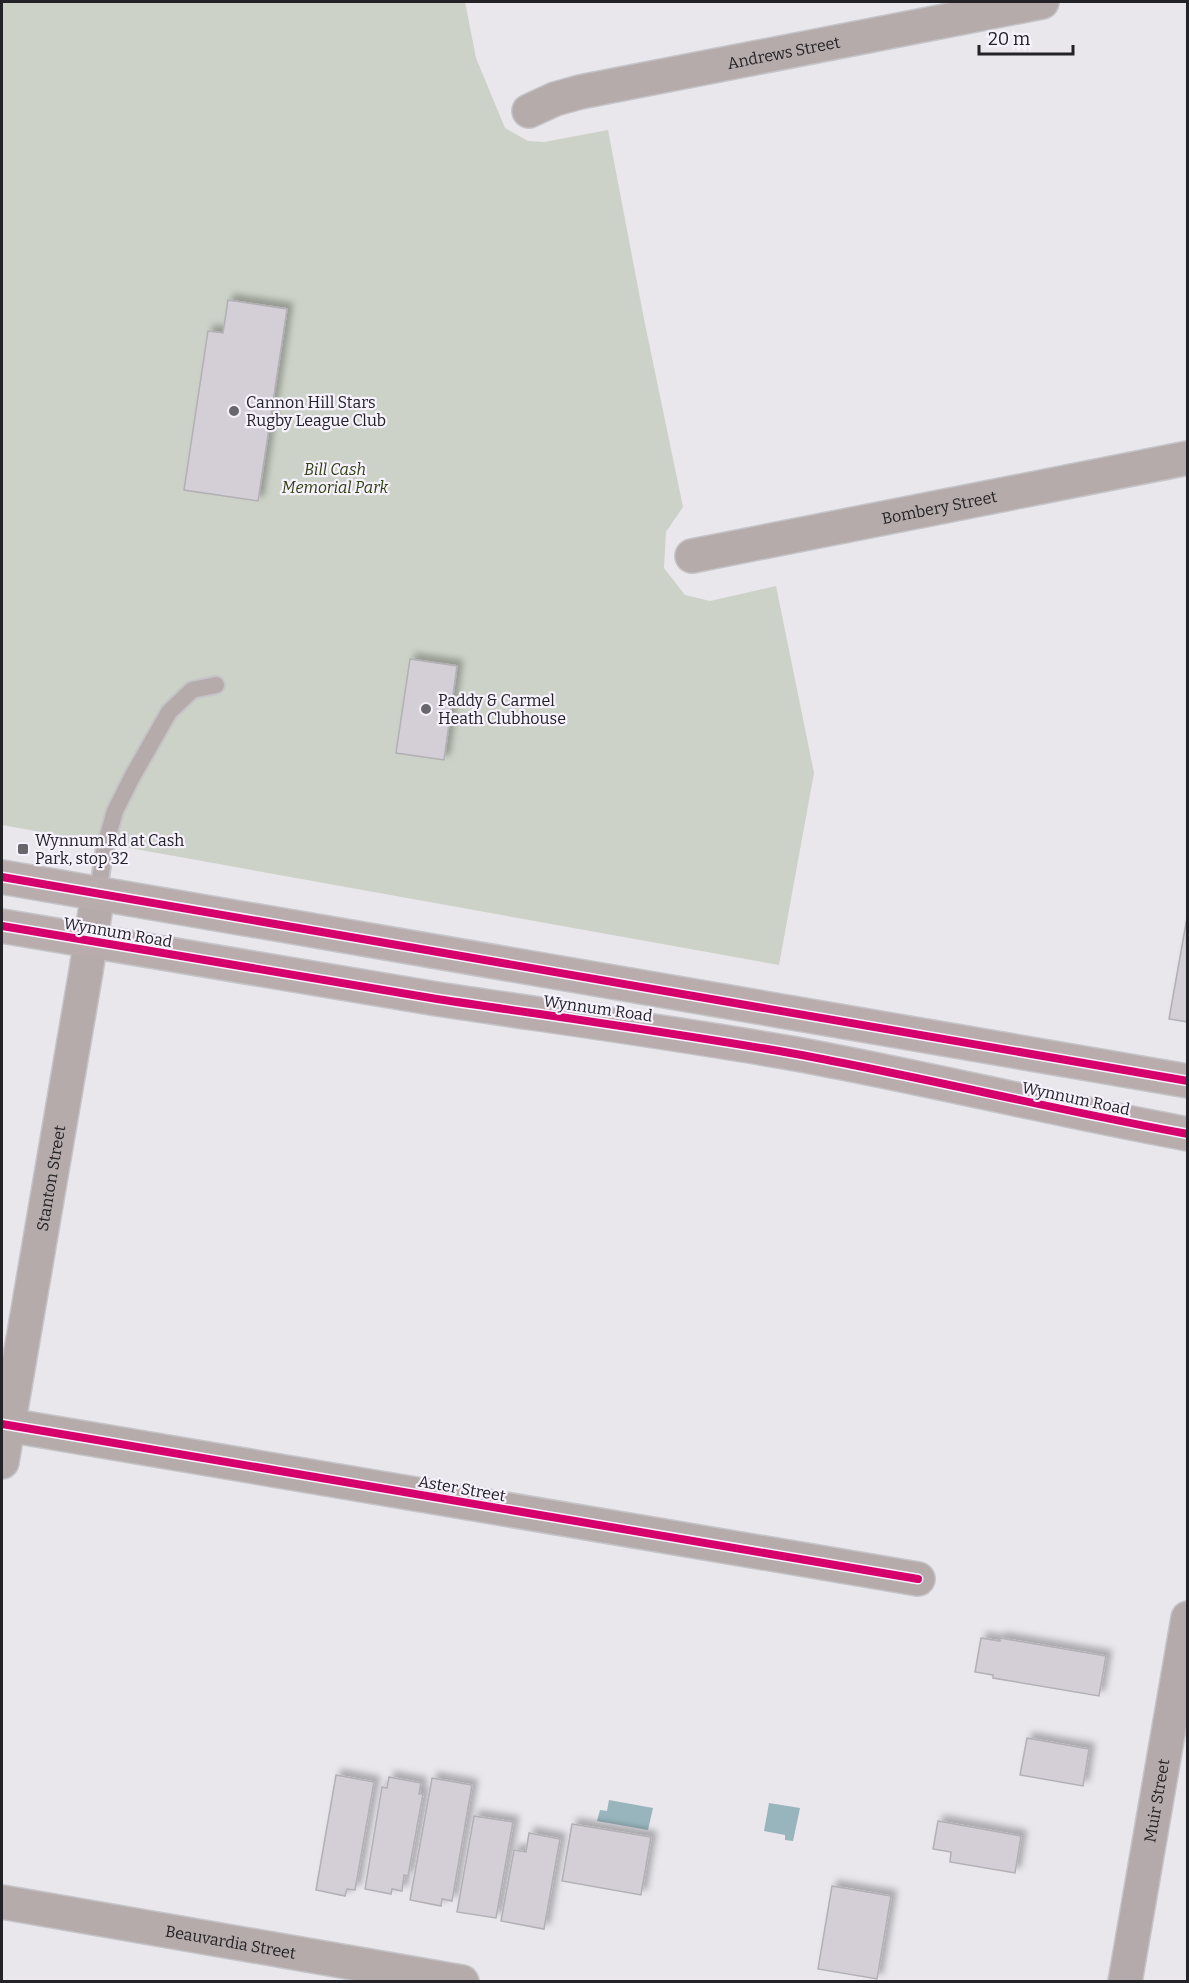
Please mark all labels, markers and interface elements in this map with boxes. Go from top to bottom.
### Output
scale bar [979,18,1074,56]
text: 20 m [988,28,1030,50]
street label: Andrews Street [726,33,842,73]
place label: Cannon Hill Stars Rugby League Club [246,393,386,430]
marker: Cannon Hill Stars Rugby League Club [227,404,241,418]
park label: Bill Cash Memorial Park [282,460,388,497]
street label: Bombery Street [880,487,999,528]
place label: Paddy & Carmel Heath Clubhouse [438,691,566,728]
marker: Paddy & Carmel Heath Clubhouse [419,702,433,716]
place label: Wynnum Rd at Cash Park, stop 32 [35,831,184,868]
marker: Wynnum Rd at Cash Park, stop 32 [16,842,30,856]
street label: Wynnum Road [62,914,174,951]
street label: Wynnum Road [542,991,654,1026]
street label: Wynnum Road [1020,1078,1132,1119]
street label: Stanton Street [33,1124,70,1233]
street label: Aster Street [417,1471,507,1506]
street label: Muir Street [1140,1757,1173,1844]
street label: Beauvardia Street [164,1922,297,1963]

